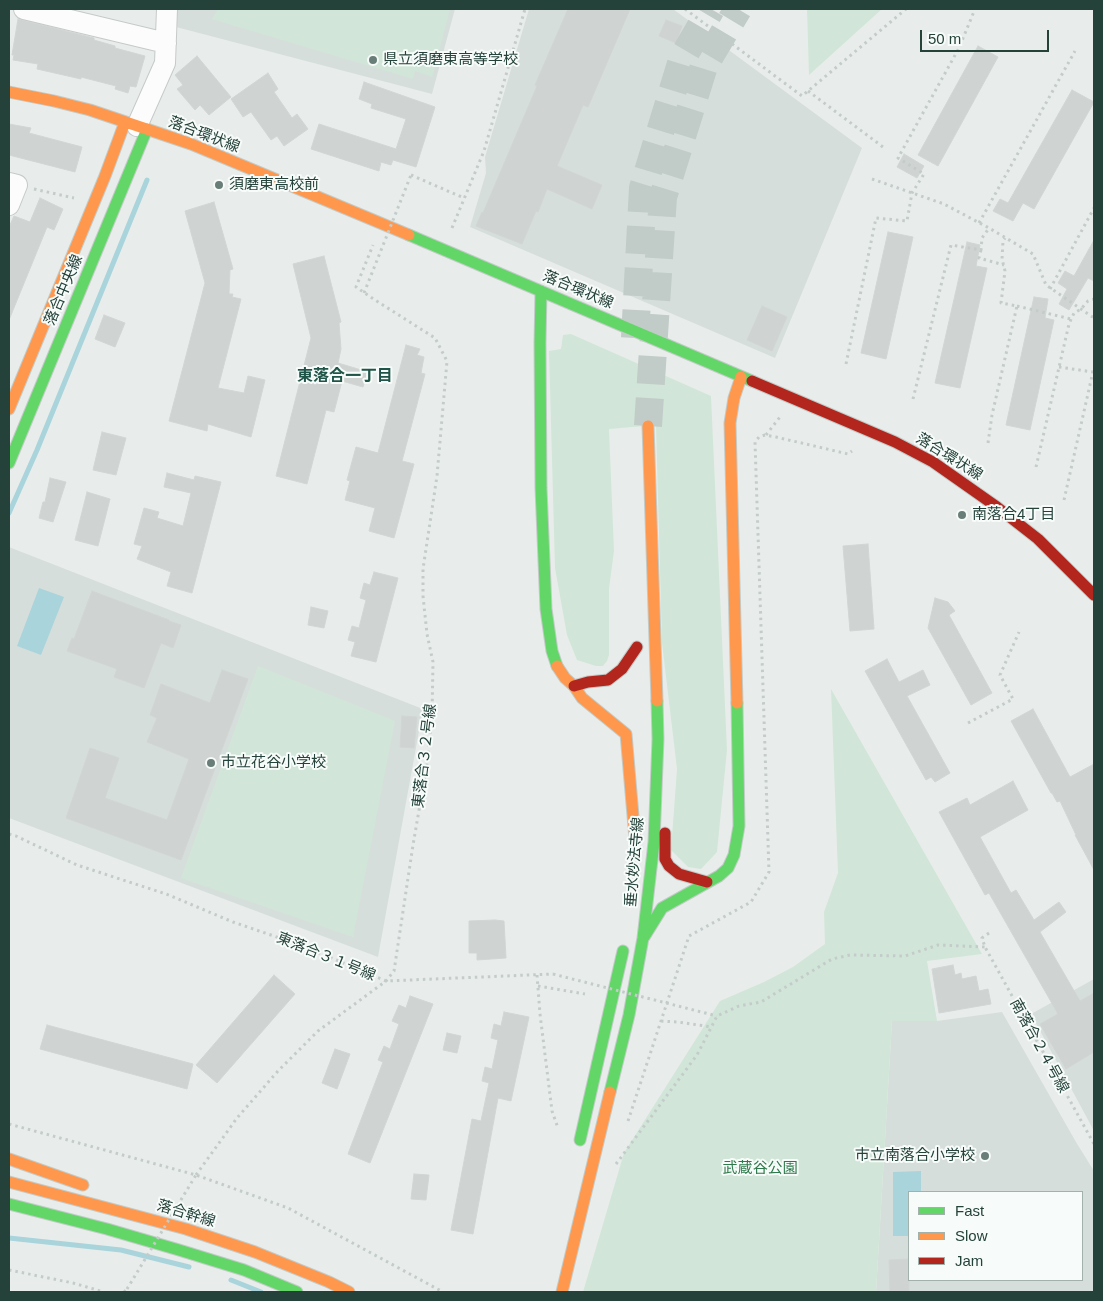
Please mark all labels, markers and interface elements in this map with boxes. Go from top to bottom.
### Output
scale bar [923,20,1052,52]
text: 50 m [928,30,961,47]
place label: 県立須磨東高等学校 [383,51,518,69]
marker: 県立須磨東高等学校 [367,54,379,66]
street label: 落合環状線 [166,113,242,157]
place label: 須磨東高校前 [229,176,319,194]
marker: 須磨東高校前 [213,179,225,191]
street label: 落合中央線 [41,252,87,328]
street label: 落合環状線 [540,267,616,313]
district label: 東落合一丁目 [297,367,393,387]
street label: 落合環状線 [912,429,986,485]
place label: 南落合4丁目 [972,506,1055,524]
marker: 南落合4丁目 [956,509,968,521]
street label: 東落合３２号線 [410,703,440,809]
place label: 市立花谷小学校 [221,754,326,772]
marker: 市立花谷小学校 [205,757,217,769]
street label: 垂水妙法寺線 [622,816,648,908]
street label: 東落合３１号線 [274,929,378,985]
street label: 南落合２４号線 [1006,996,1072,1096]
place label: 市立南落合小学校 [855,1147,975,1165]
marker: 市立南落合小学校 [979,1150,991,1162]
park label: 武蔵谷公園 [723,1160,797,1178]
legend [908,1191,1083,1281]
street label: 落合幹線 [155,1197,217,1231]
text: Fast [955,1202,984,1219]
text: Slow [955,1227,988,1244]
text: Jam [955,1252,983,1269]

